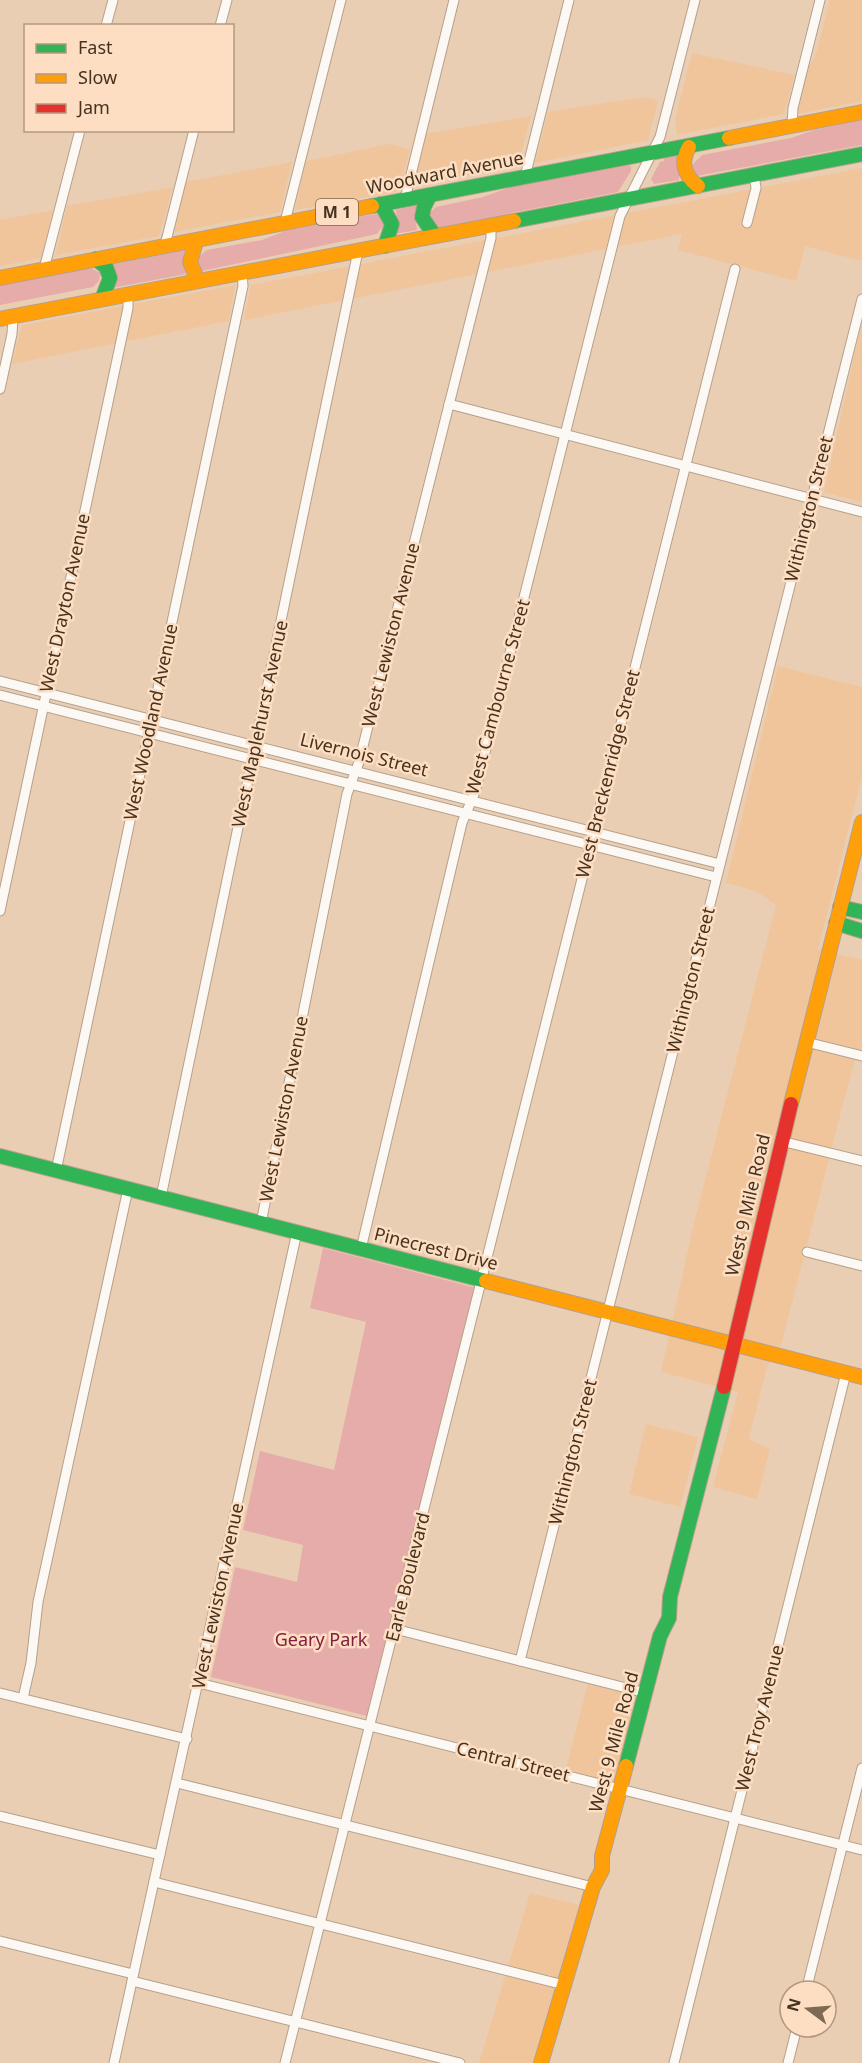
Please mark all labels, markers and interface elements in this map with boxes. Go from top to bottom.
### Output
legend [24,24,234,132]
text: Fast [78,35,113,59]
text: Slow [78,65,117,89]
text: Jam [76,95,110,119]
street label: Woodward Avenue [364,145,525,199]
road number: M 1 [316,199,358,225]
street label: Withington Street [778,433,838,584]
street label: West Drayton Avenue [33,511,95,694]
street label: West Lewiston Avenue [355,540,425,730]
street label: West Cambourne Street [459,596,535,797]
street label: West Maplehurst Avenue [225,618,293,830]
street label: West Woodland Avenue [117,621,183,822]
street label: West Breckenridge Street [569,667,645,881]
street label: Livernois Street [298,727,431,782]
street label: Withington Street [660,904,720,1055]
street label: West Lewiston Avenue [253,1014,313,1204]
street label: West 9 Mile Road [719,1131,775,1278]
street label: Pinecrest Drive [372,1221,501,1275]
street label: Withington Street [542,1376,602,1527]
street label: West Lewiston Avenue [186,1501,248,1691]
street label: Earle Boulevard [379,1510,435,1644]
park label: Geary Park [275,1627,368,1651]
street label: West Troy Avenue [729,1642,789,1793]
street label: West 9 Mile Road [583,1669,643,1815]
street label: Central Street [454,1735,573,1787]
north arrow [778,1979,838,2039]
text: N [781,1996,806,2014]

